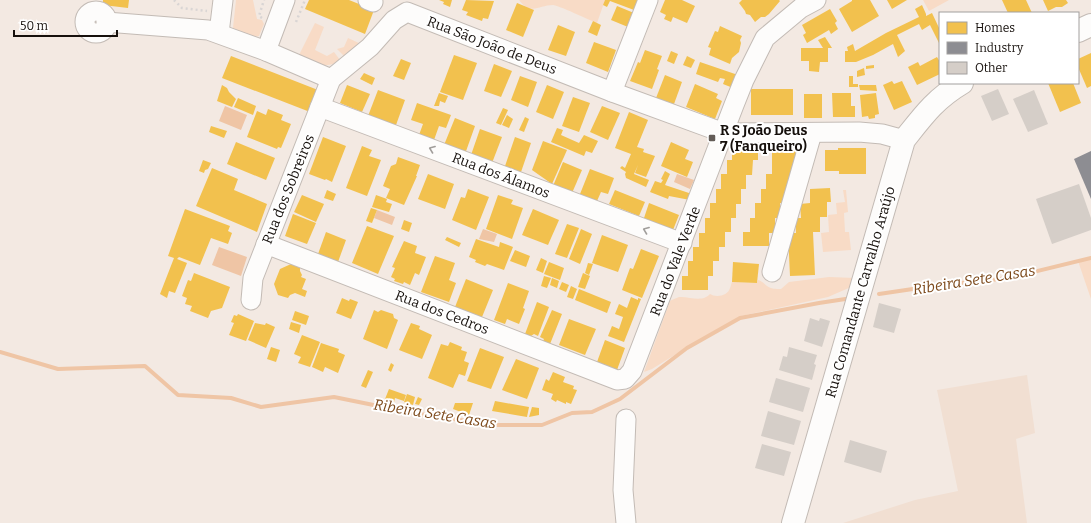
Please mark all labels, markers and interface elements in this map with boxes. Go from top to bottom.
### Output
scale bar [14,12,117,38]
legend [939,12,1079,84]
street label: Rua São João de Deus [425,13,559,78]
text: 50 m [20,19,49,33]
text: Homes [975,21,1015,35]
text: Industry [975,41,1024,55]
text: Other [975,61,1008,75]
place label: R S João Deus 7 (Fanqueiro) [720,122,807,155]
street label: Rua dos Sobreiros [259,132,318,246]
marker: R S João Deus 7 (Fanqueiro) [707,133,717,143]
one-way arrow [429,145,436,153]
street label: Rua dos Álamos [450,148,552,202]
street label: Rua Comandante Carvalho Araújo [822,184,899,400]
street label: Rua do Vale Verde [647,204,704,318]
one-way arrow [642,226,649,234]
water label: Ribeira Sete Casas [911,261,1037,299]
street label: Rua dos Cedros [392,287,491,338]
water label: Ribeira Sete Casas [372,395,498,433]

